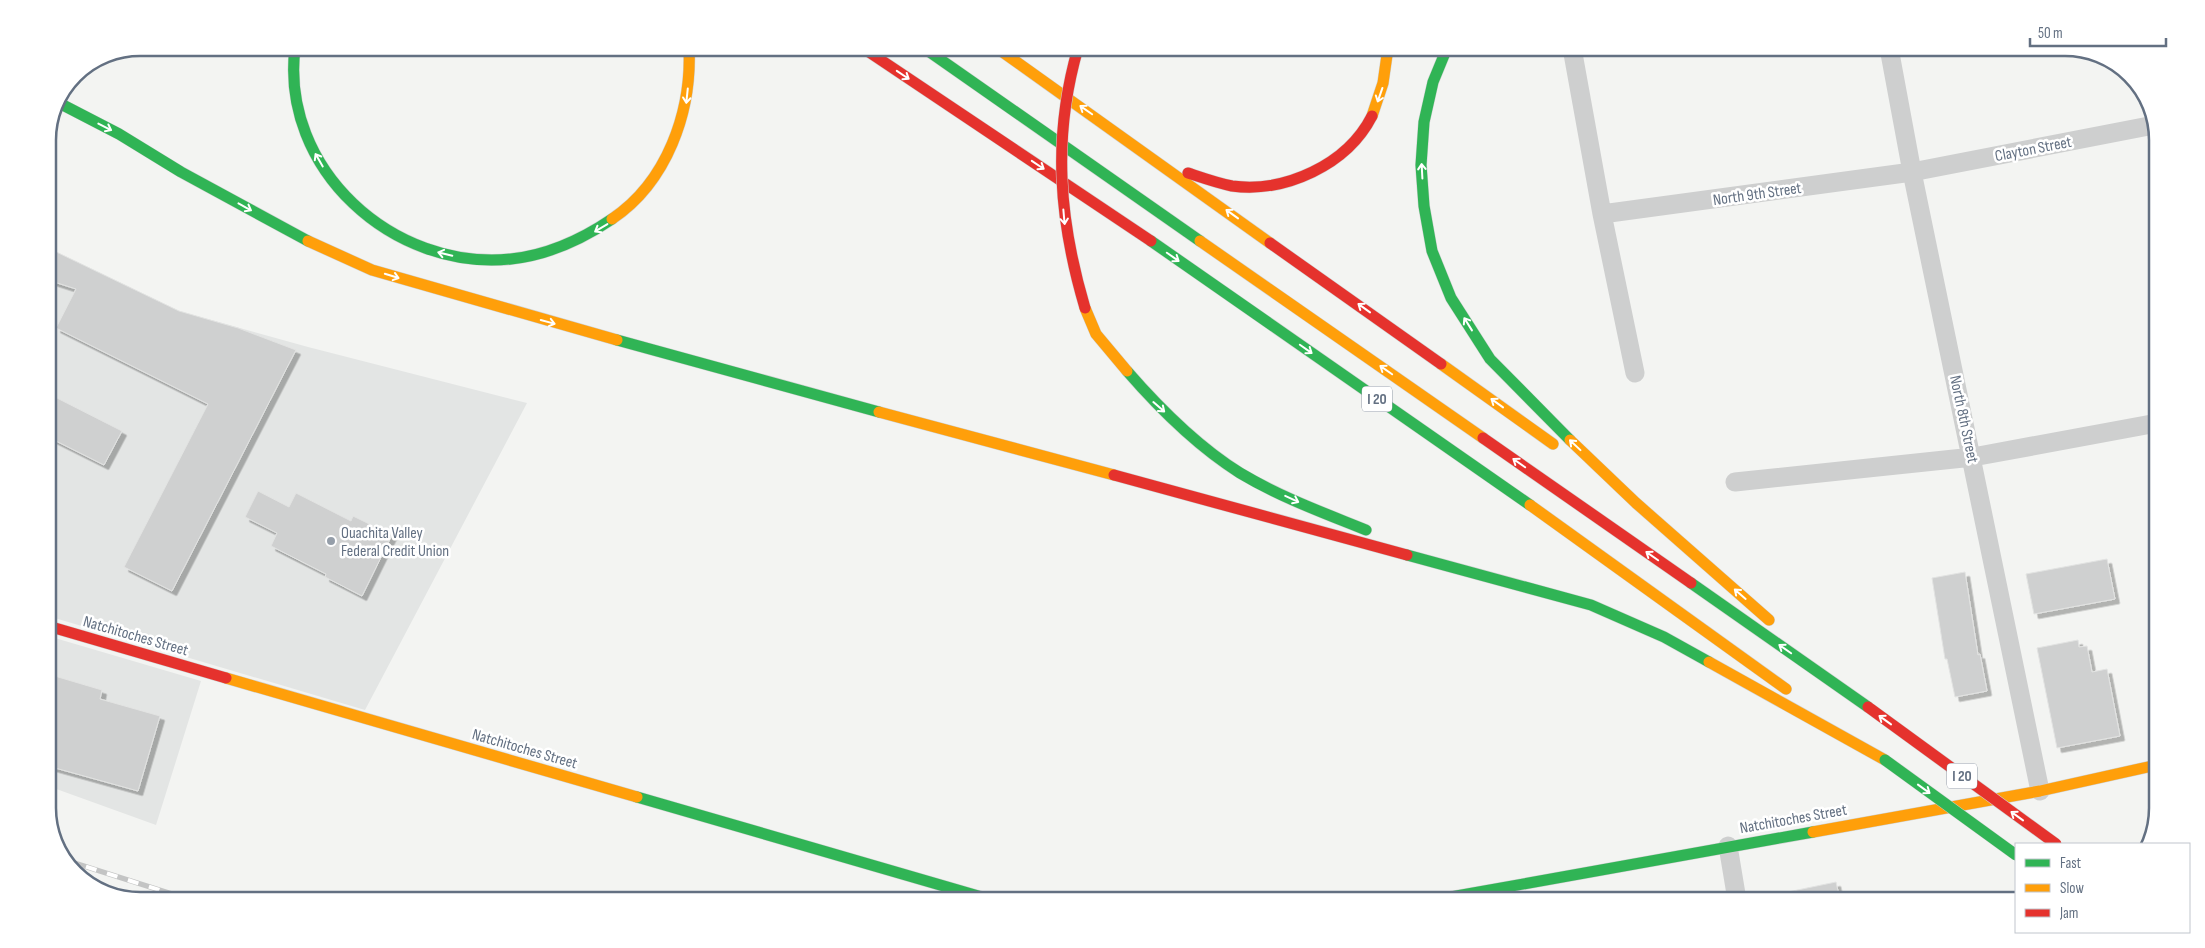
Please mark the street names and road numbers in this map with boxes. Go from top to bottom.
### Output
street label: Clayton Street [1993,133,2073,166]
street label: North 9th Street [1712,179,1803,210]
street label: North 8th Street [1945,374,1982,465]
road number: I 20 [1362,386,1392,412]
street label: Natchitoches Street [81,612,190,661]
street label: Natchitoches Street [470,725,579,774]
road number: I 20 [1947,764,1977,788]
street label: Natchitoches Street [1738,801,1848,838]

